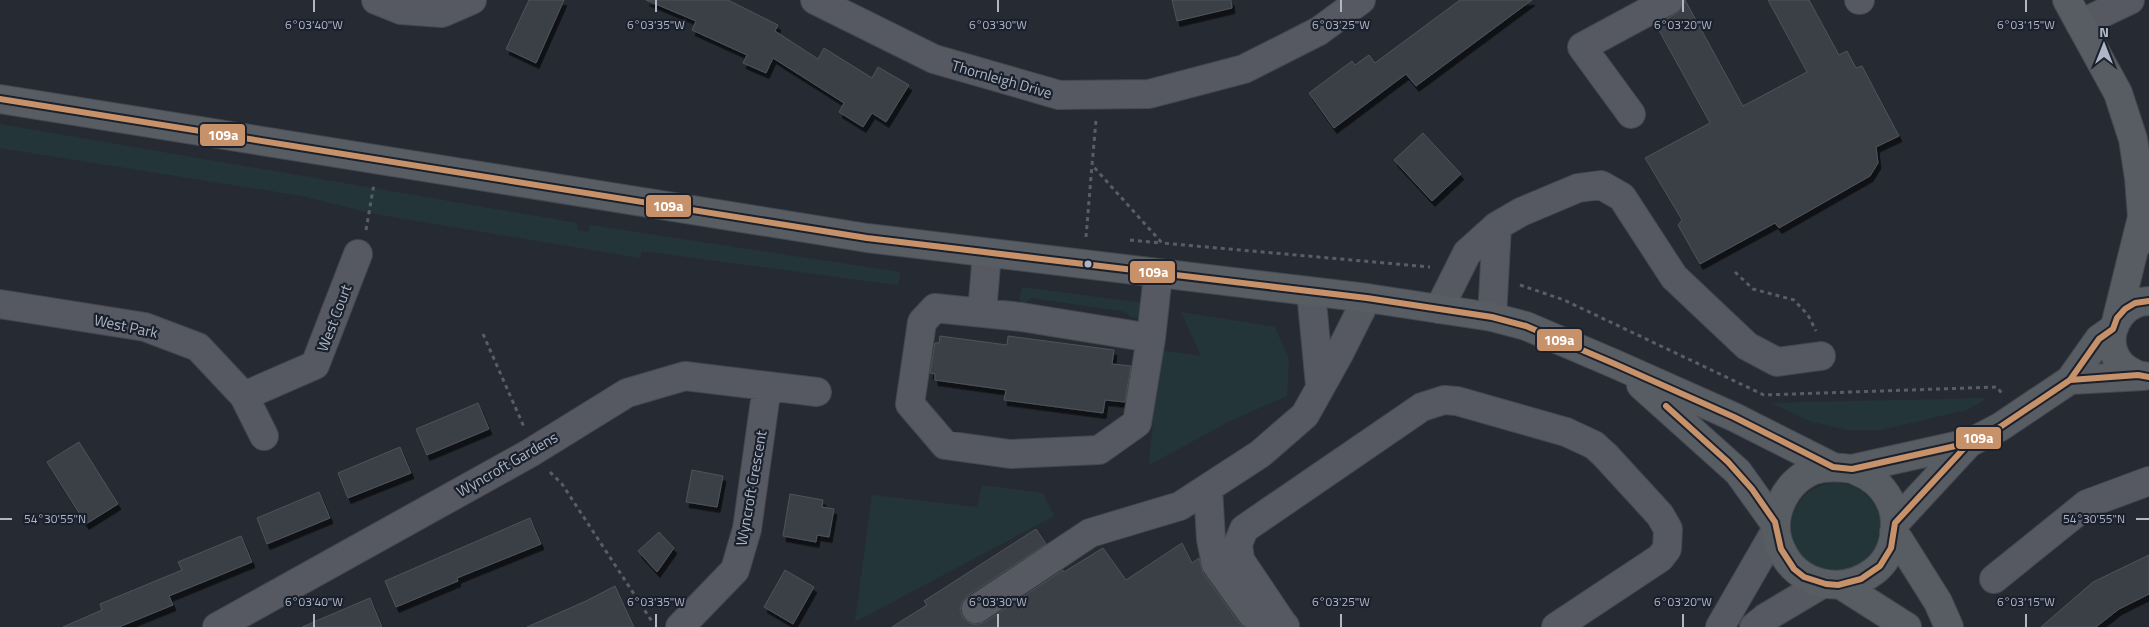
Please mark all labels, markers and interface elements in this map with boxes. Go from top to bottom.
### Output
text: 6°03'40"W [285,15,343,34]
text: 6°03'35"W [627,15,685,34]
text: 6°03'30"W [969,15,1027,34]
text: 6°03'25"W [1312,15,1370,34]
text: 6°03'20"W [1654,15,1712,34]
text: 6°03'15"W [1997,15,2055,34]
north arrow [2079,20,2129,70]
text: N [2099,21,2109,42]
street label: Thornleigh Drive [949,54,1055,104]
line badge: 109a [199,123,246,147]
text: 109a [208,124,238,145]
line badge: 109a [645,194,692,218]
text: 109a [653,195,683,216]
unlabelled marker [1083,259,1093,269]
line badge: 109a [1129,260,1176,284]
text: 109a [1138,261,1168,282]
street label: West Court [311,280,358,355]
street label: West Park [92,308,160,344]
line badge: 109a [1536,328,1583,352]
text: 109a [1544,329,1574,350]
street label: Wyncroft Gardens [452,426,562,502]
line badge: 109a [1955,426,2002,450]
text: 109a [1963,427,1993,448]
street label: Wyncroft Crescent [730,428,773,547]
text: 54°30'55"N [24,509,86,528]
text: 54°30'55"N [2063,509,2125,528]
text: 6°03'40"W [285,592,343,611]
text: 6°03'35"W [627,592,685,611]
text: 6°03'30"W [969,592,1027,611]
text: 6°03'25"W [1312,592,1370,611]
text: 6°03'20"W [1654,592,1712,611]
text: 6°03'15"W [1997,592,2055,611]

